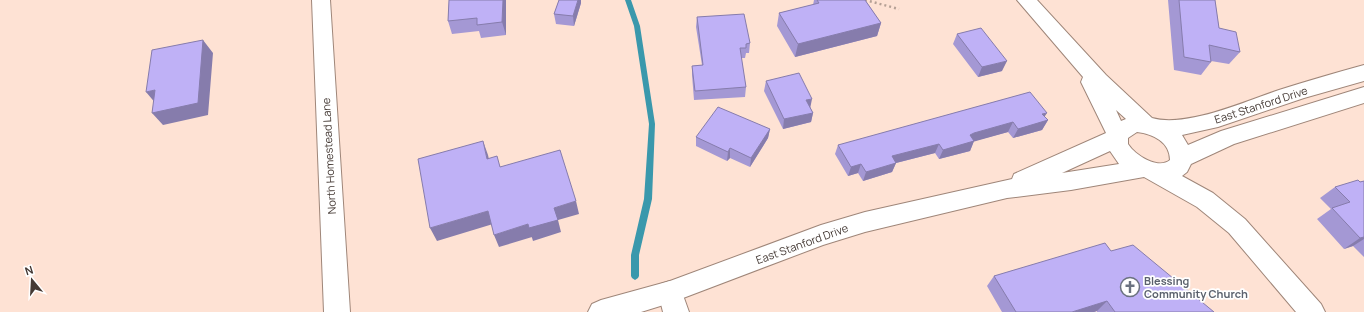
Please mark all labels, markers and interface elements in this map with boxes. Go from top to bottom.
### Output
street label: East Stanford Drive [1212,82,1310,127]
street label: North Homestead Lane [318,97,339,215]
street label: East Stanford Drive [754,220,851,267]
north arrow [12,260,52,300]
text: N [23,262,35,278]
place label: Blessing Community Church [1144,273,1248,301]
church icon: Blessing Community Church [1119,276,1141,298]

